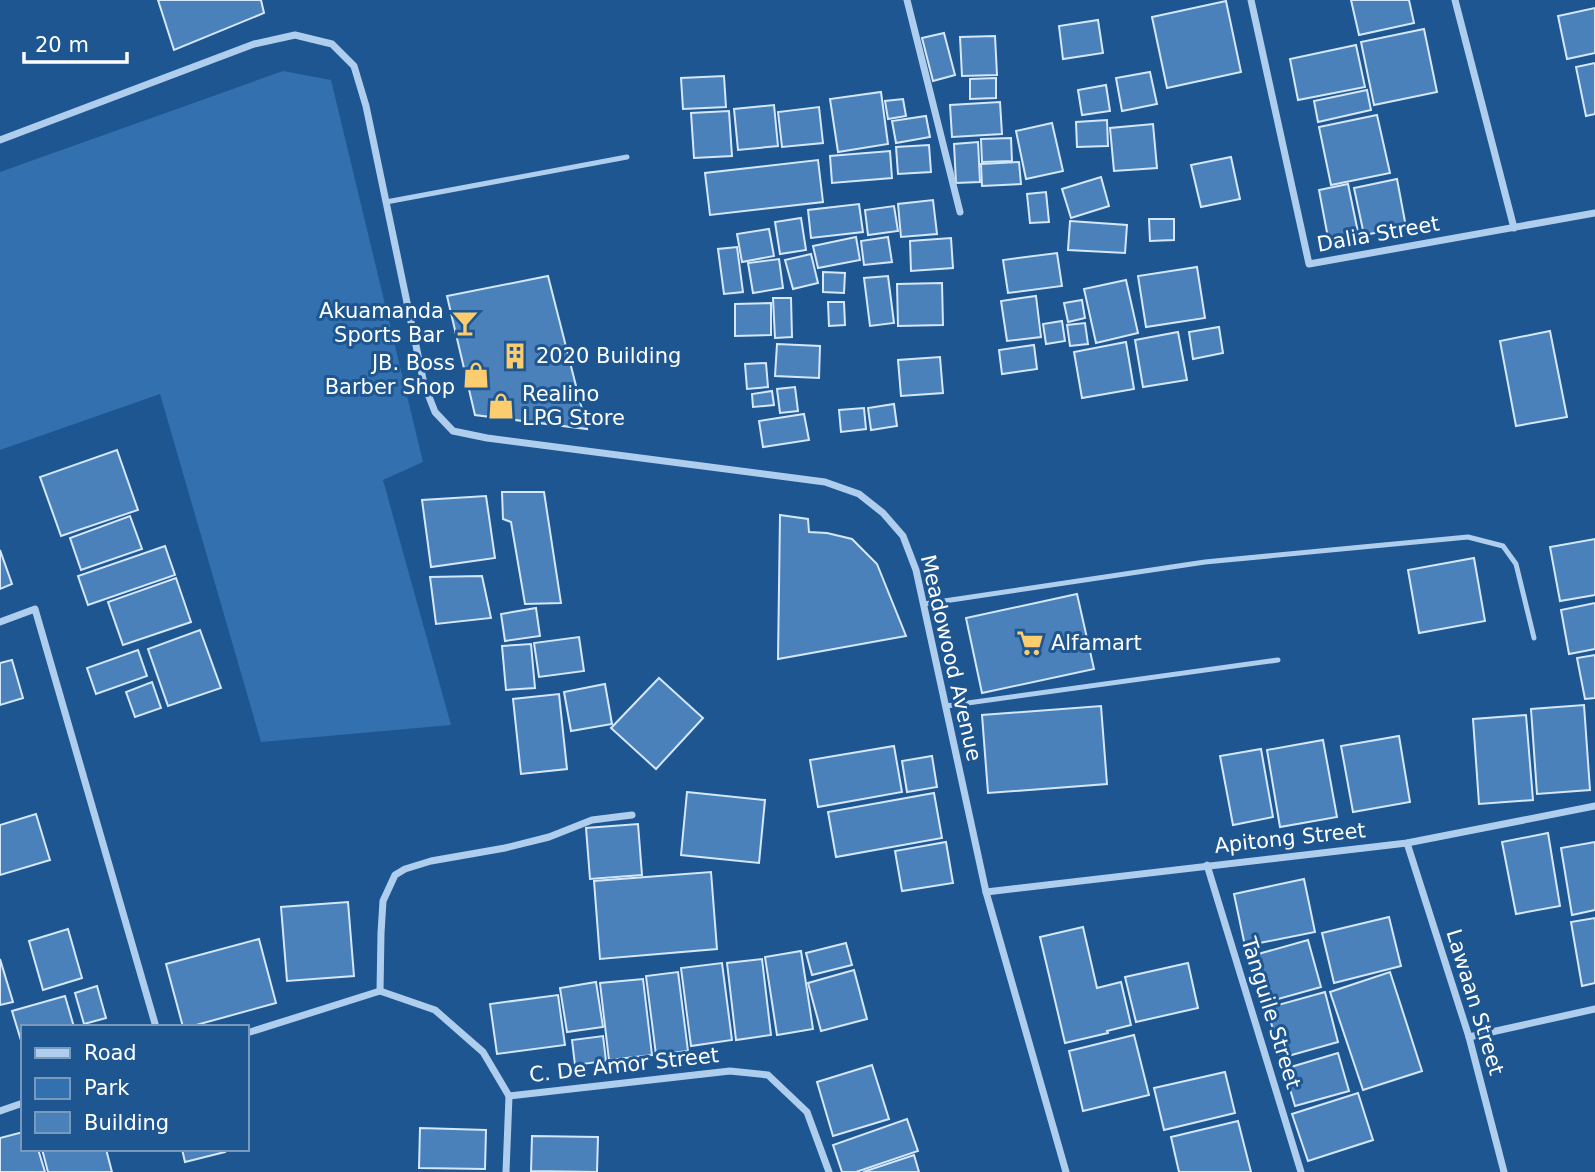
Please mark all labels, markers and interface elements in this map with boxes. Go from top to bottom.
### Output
scale bar [24,21,128,65]
text: 20 m [35,33,89,57]
street label: Dalia Street [1315,211,1441,257]
place label: Akuamanda Sports Bar [319,299,444,347]
bar icon: Akuamanda Sports Bar [450,308,480,338]
building icon: 2020 Building [500,341,530,371]
place label: 2020 Building [536,344,681,368]
place label: JB. Boss Barber Shop [325,351,455,399]
shop icon: JB. Boss Barber Shop [461,360,491,390]
place label: Realino LPG Store [522,382,625,430]
shop icon: Realino LPG Store [486,391,516,421]
street label: Meadowood Avenue [916,553,986,763]
supermarket icon: Alfamart [1015,628,1045,658]
place label: Alfamart [1051,631,1142,655]
street label: Apitong Street [1213,818,1367,858]
street label: Lawaan Street [1441,926,1509,1078]
street label: Tanguile Street [1236,933,1305,1092]
legend [21,1025,248,1151]
text: Road [84,1041,137,1065]
street label: C. De Amor Street [528,1043,720,1087]
text: Park [84,1076,130,1100]
text: Building [84,1111,169,1135]

